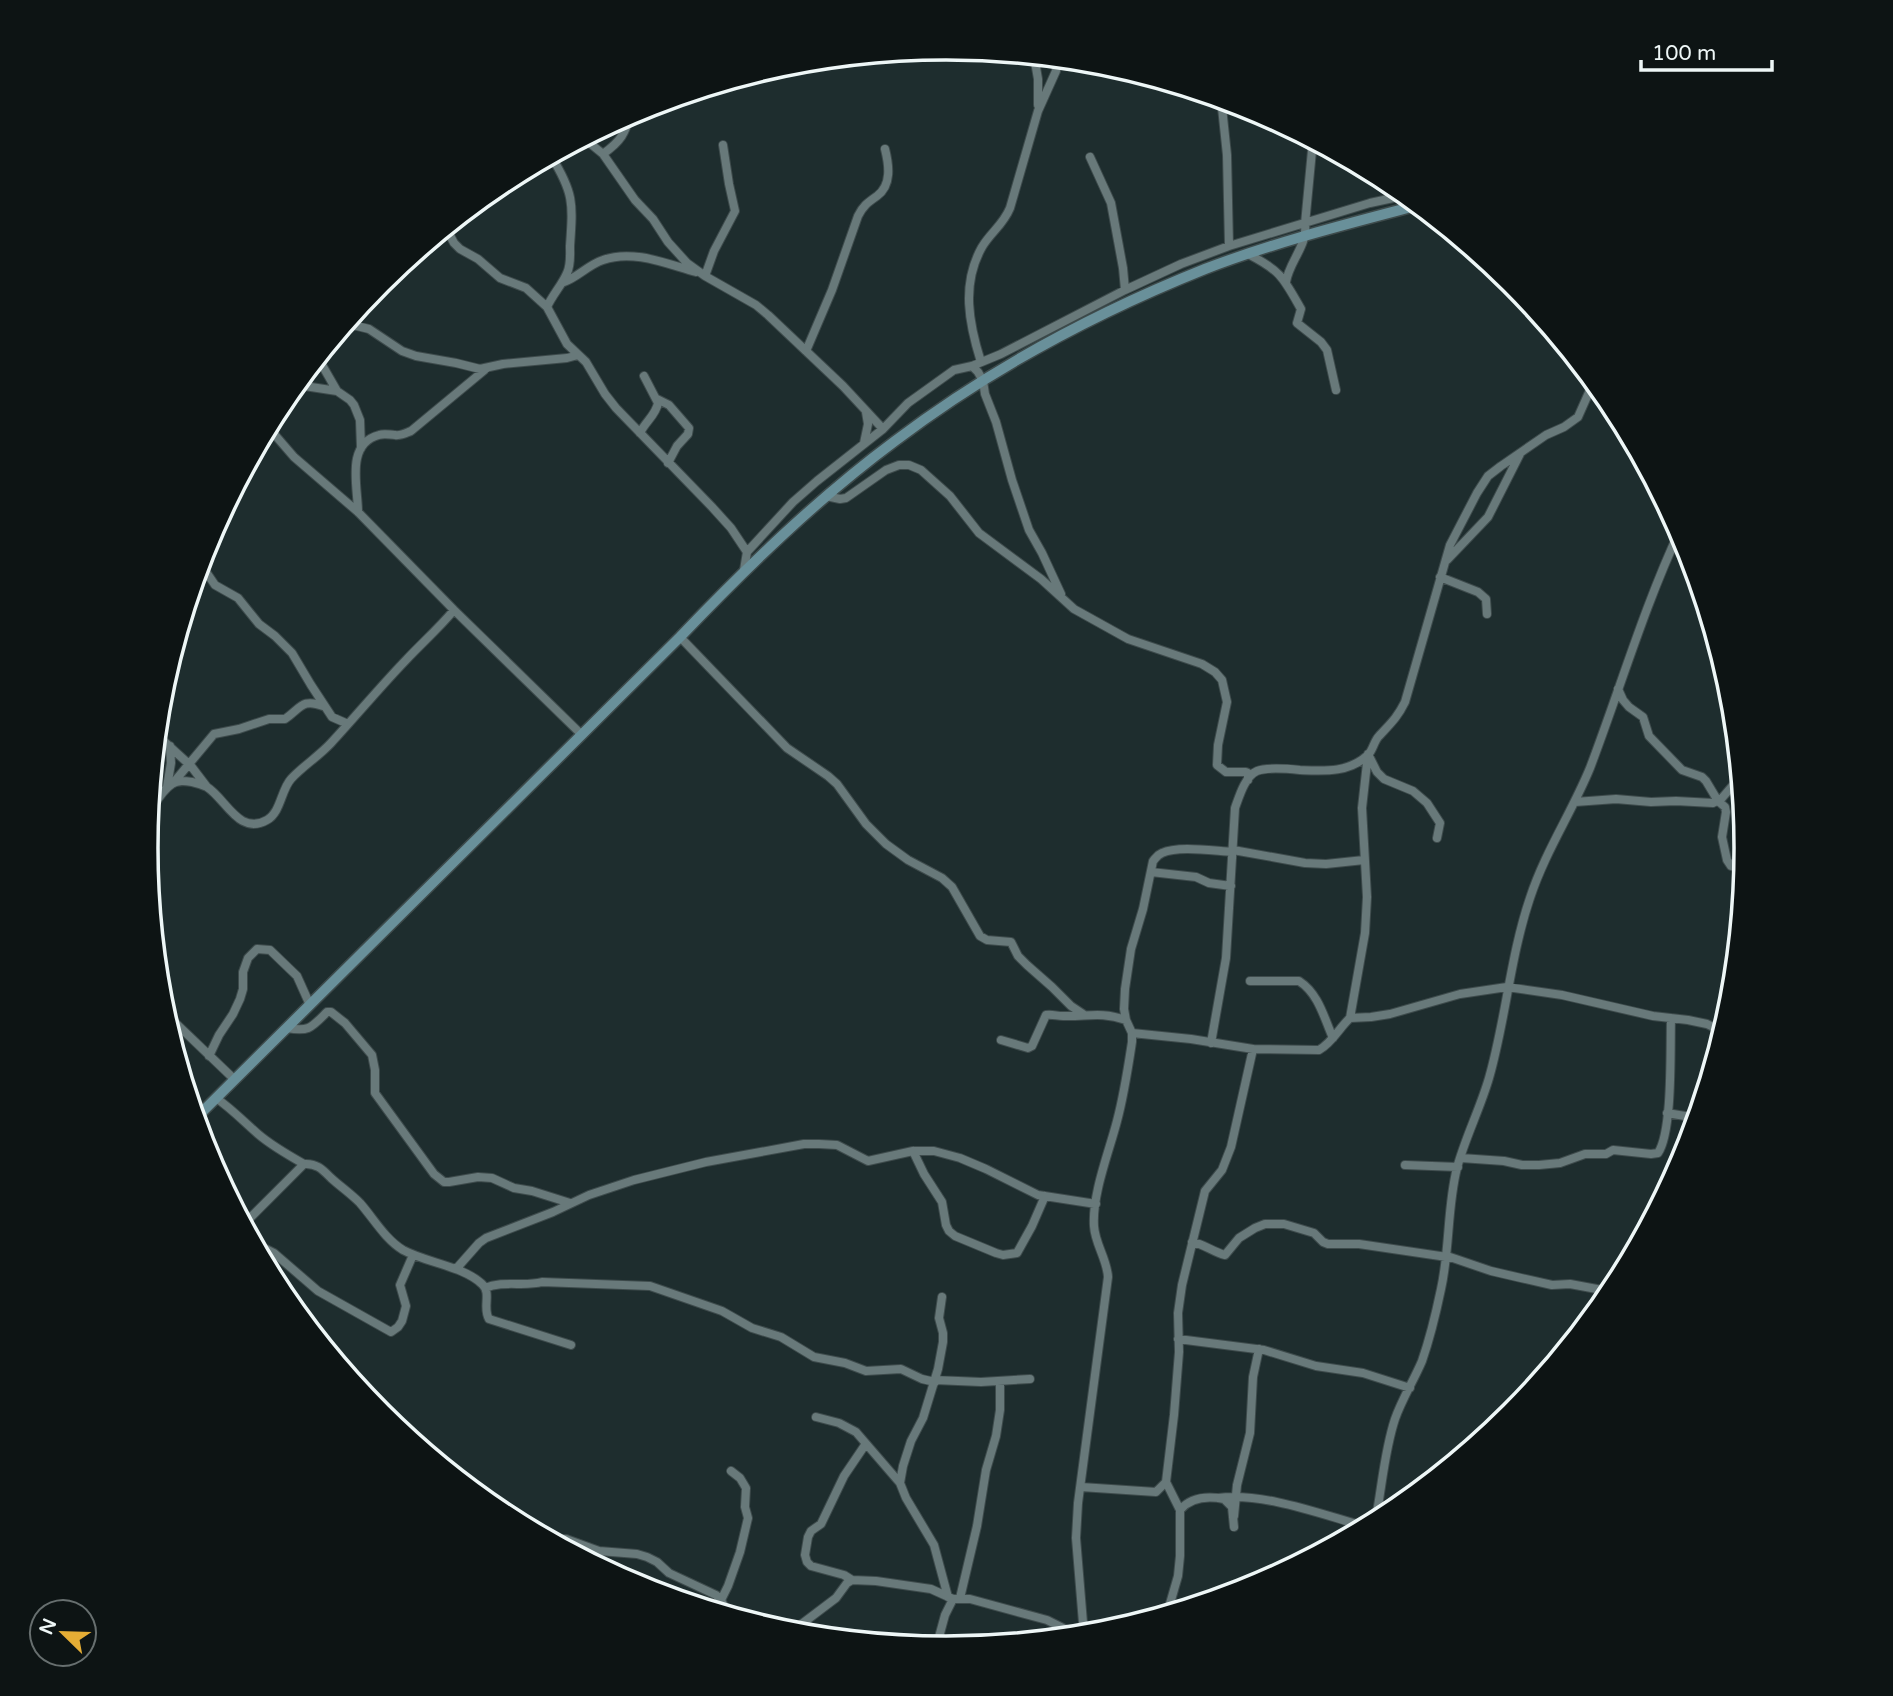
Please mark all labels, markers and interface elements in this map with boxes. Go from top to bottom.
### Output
scale bar [1641,28,1772,72]
text: 100 m [1652,41,1716,66]
north arrow [28,1598,98,1668]
text: N [35,1615,61,1638]

